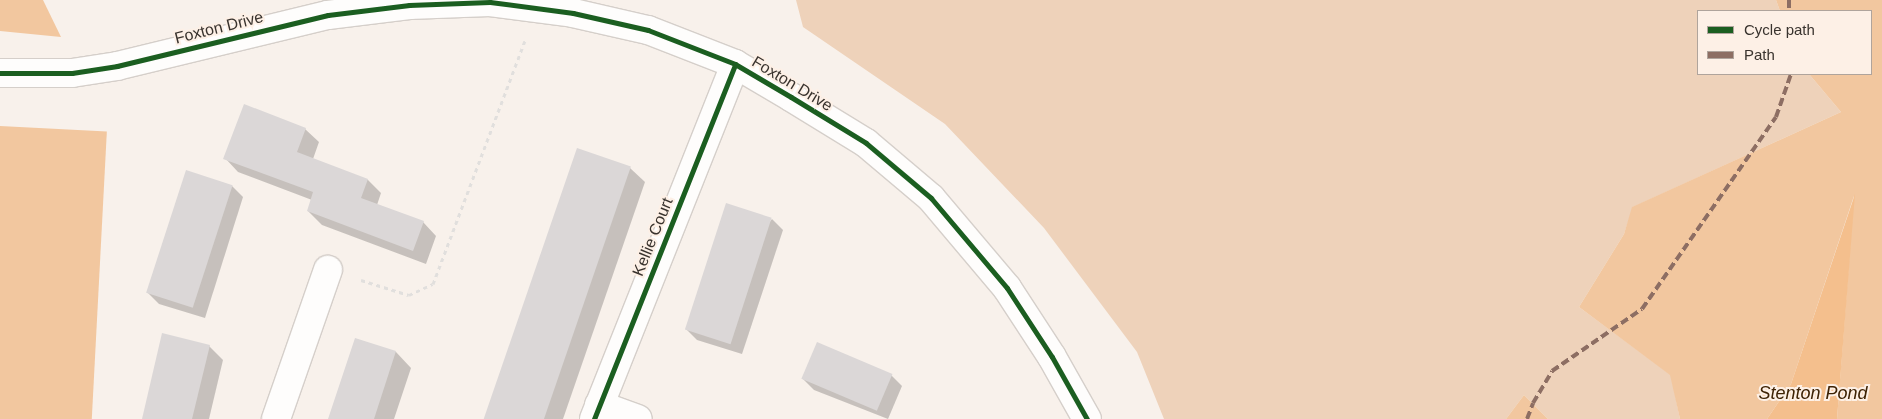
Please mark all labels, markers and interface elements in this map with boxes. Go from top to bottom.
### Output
street label: Foxton Drive [173,8,265,48]
legend [1697,10,1872,75]
text: Cycle path [1744,21,1815,38]
text: Path [1744,46,1775,63]
street label: Foxton Drive [748,52,836,116]
street label: Kellie Court [629,195,677,279]
water label: Stenton Pond [1758,382,1868,404]

